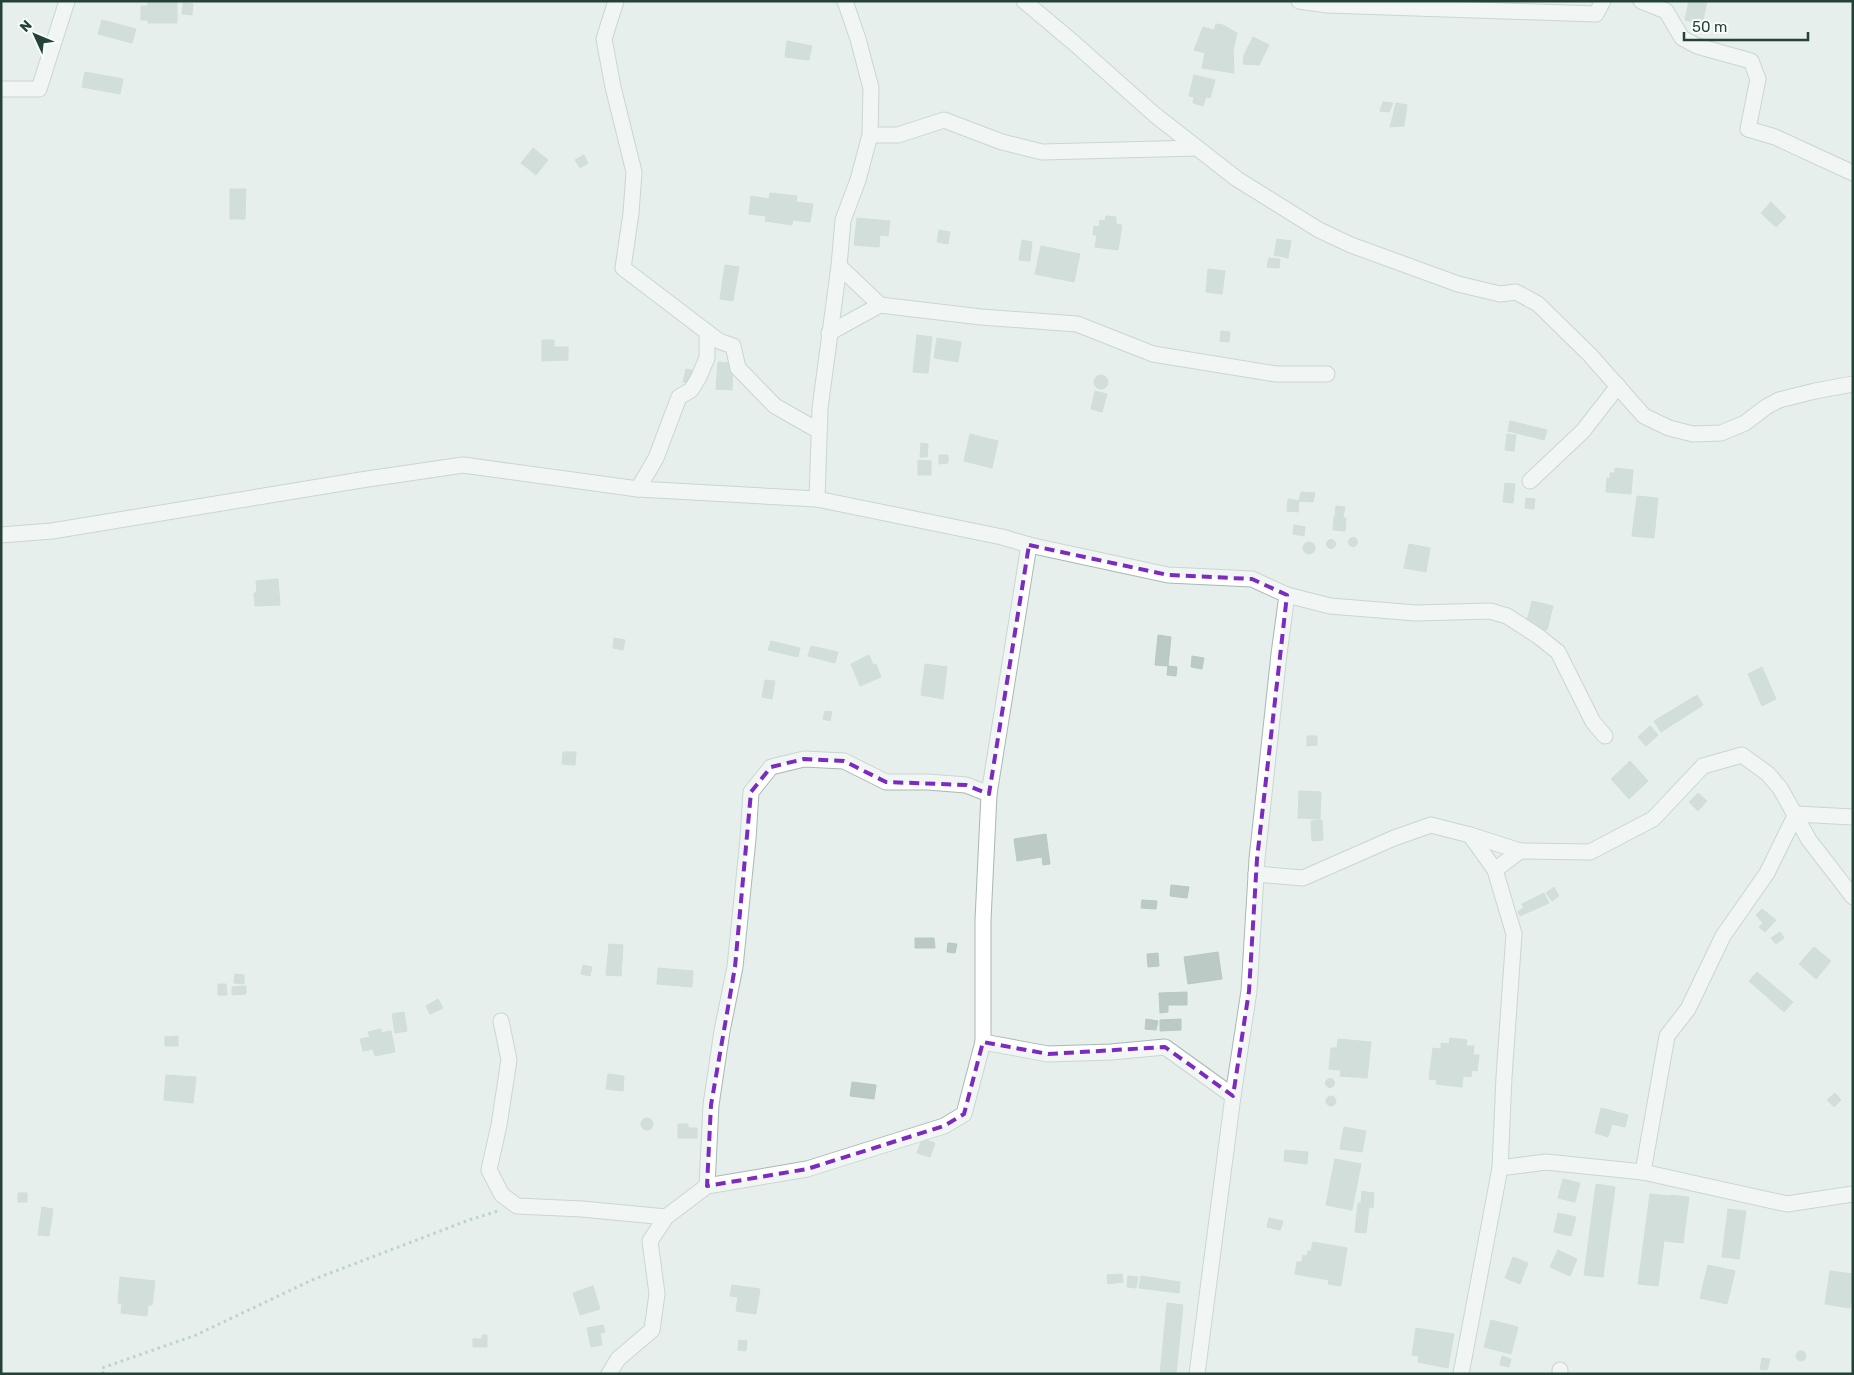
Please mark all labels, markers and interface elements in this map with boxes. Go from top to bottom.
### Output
north arrow [10,10,60,60]
scale bar [1684,10,1808,42]
text: N [16,17,36,36]
text: 50 m [1692,18,1727,36]

